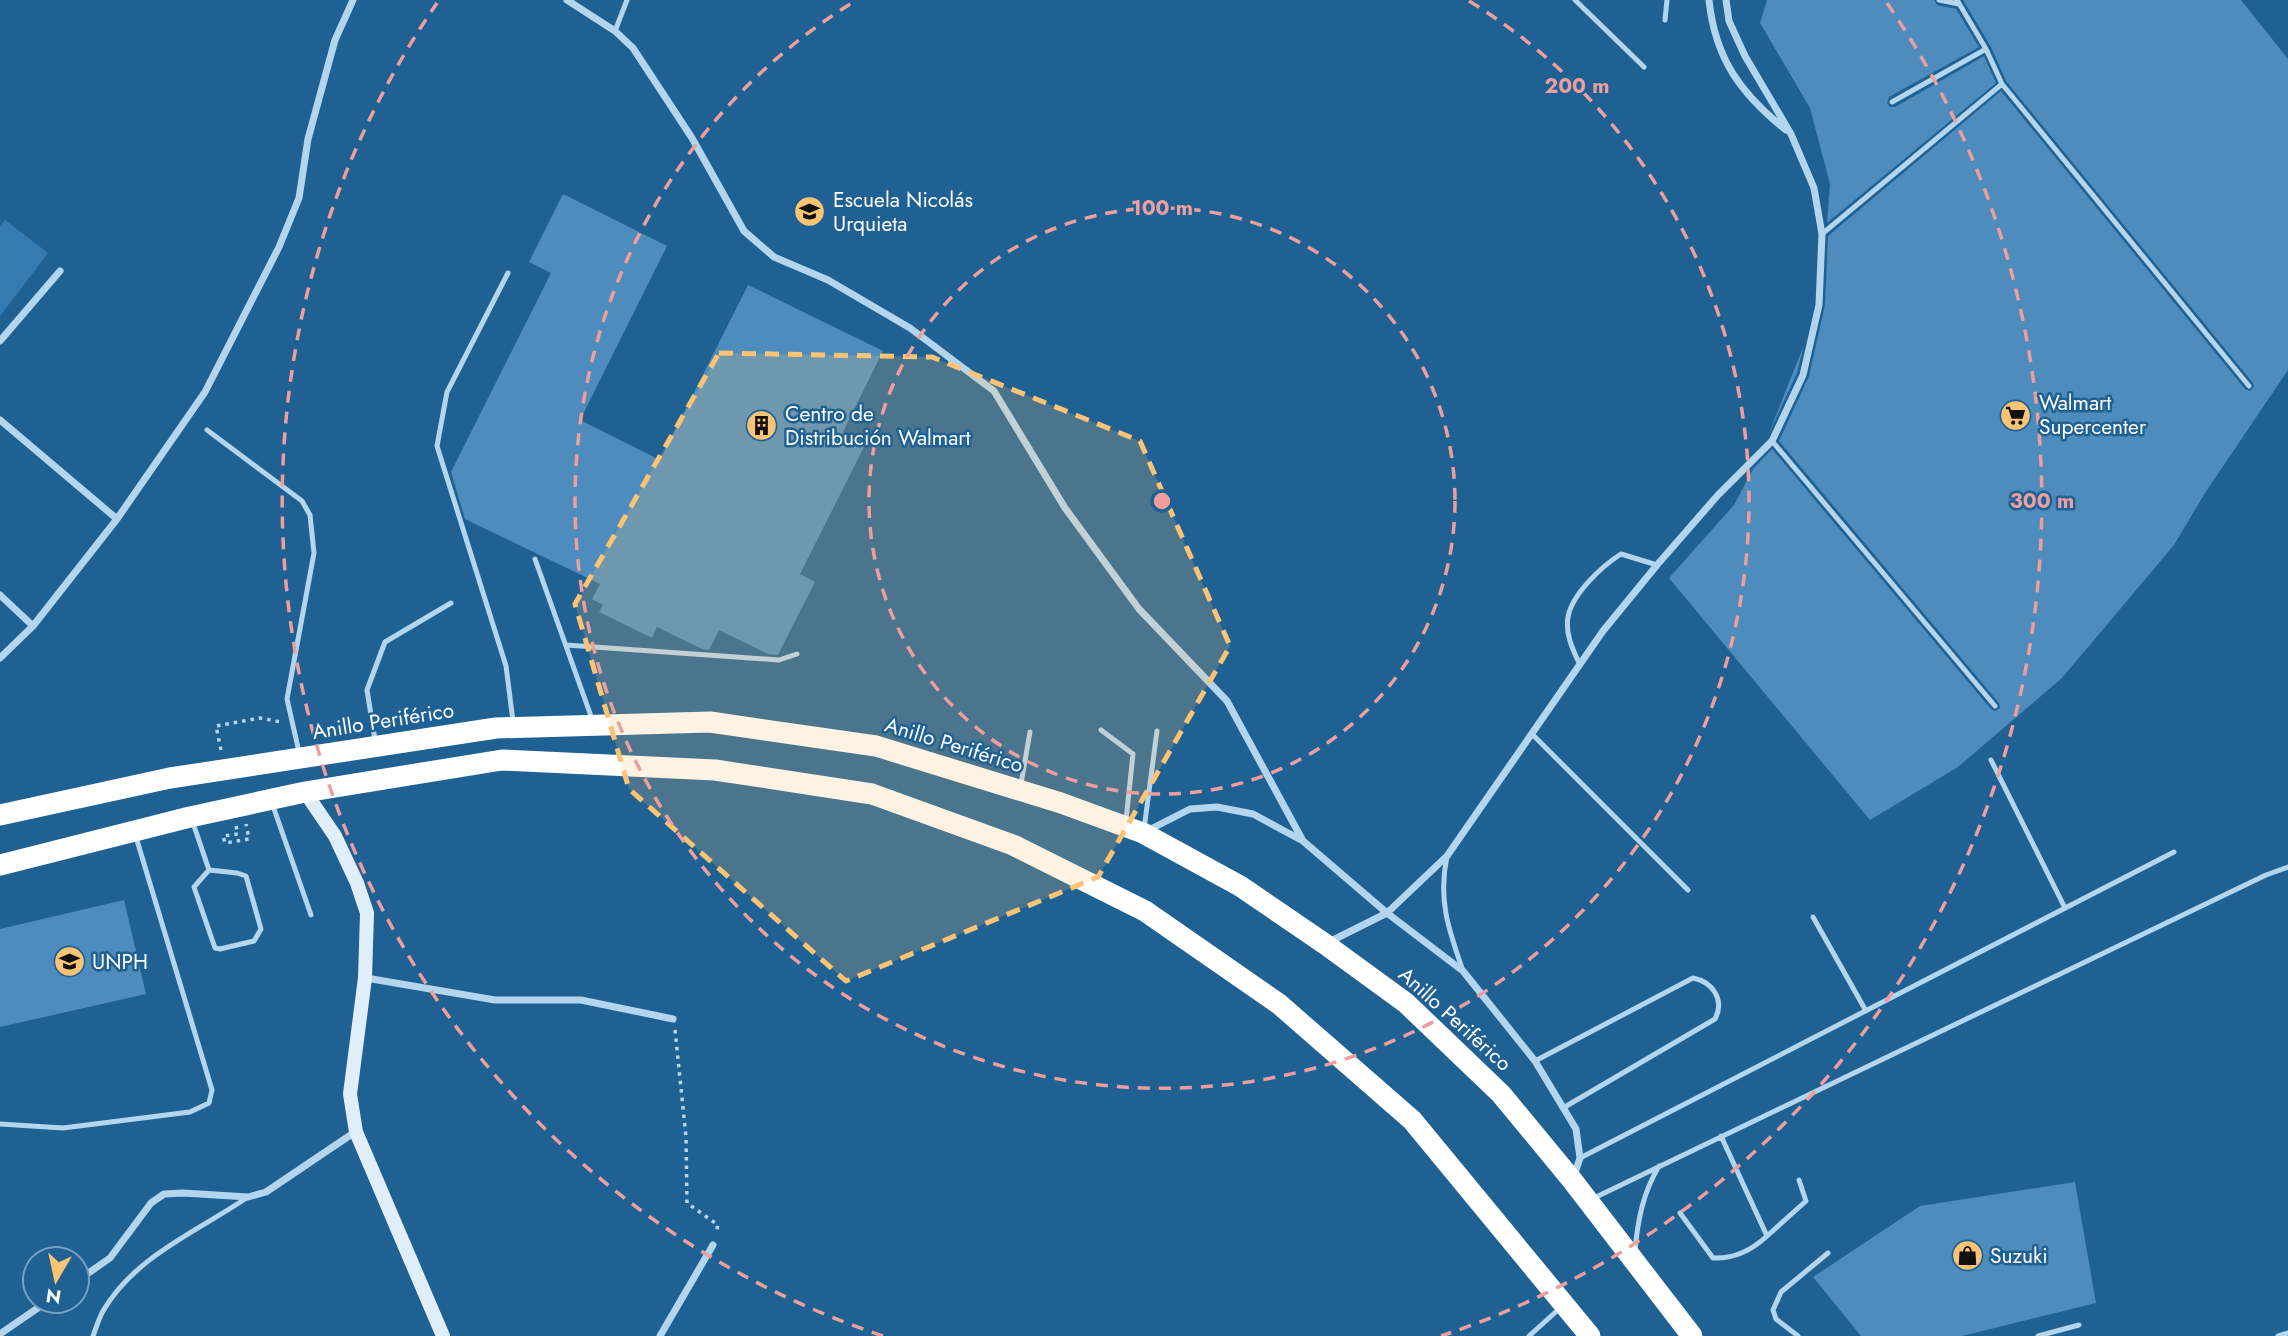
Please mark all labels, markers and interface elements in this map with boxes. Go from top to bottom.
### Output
text: 200 m [1544,71,1610,101]
place label: Escuela Nicolás Urquieta [833,185,973,239]
text: 100 m [1131,193,1193,223]
school or university icon: Escuela Nicolás Urquieta [793,195,827,229]
place label: Walmart Supercenter [2039,388,2147,442]
supermarket icon: Walmart Supercenter [1999,398,2033,432]
place label: Centro de Distribución Walmart [785,399,971,453]
building icon: Centro de Distribución Walmart [745,409,779,443]
text: 300 m [2010,486,2074,516]
centre of rings [1150,489,1174,513]
street label: Anillo Periférico [310,695,456,747]
street label: Anillo Periférico [881,710,1027,780]
school or university icon: UNPH [52,945,86,979]
place label: UNPH [92,947,148,977]
street label: Anillo Periférico [1392,960,1518,1078]
shop icon: Suzuki [1950,1239,1984,1273]
place label: Suzuki [1990,1241,2048,1271]
north arrow [21,1245,91,1315]
text: N [44,1282,63,1311]

